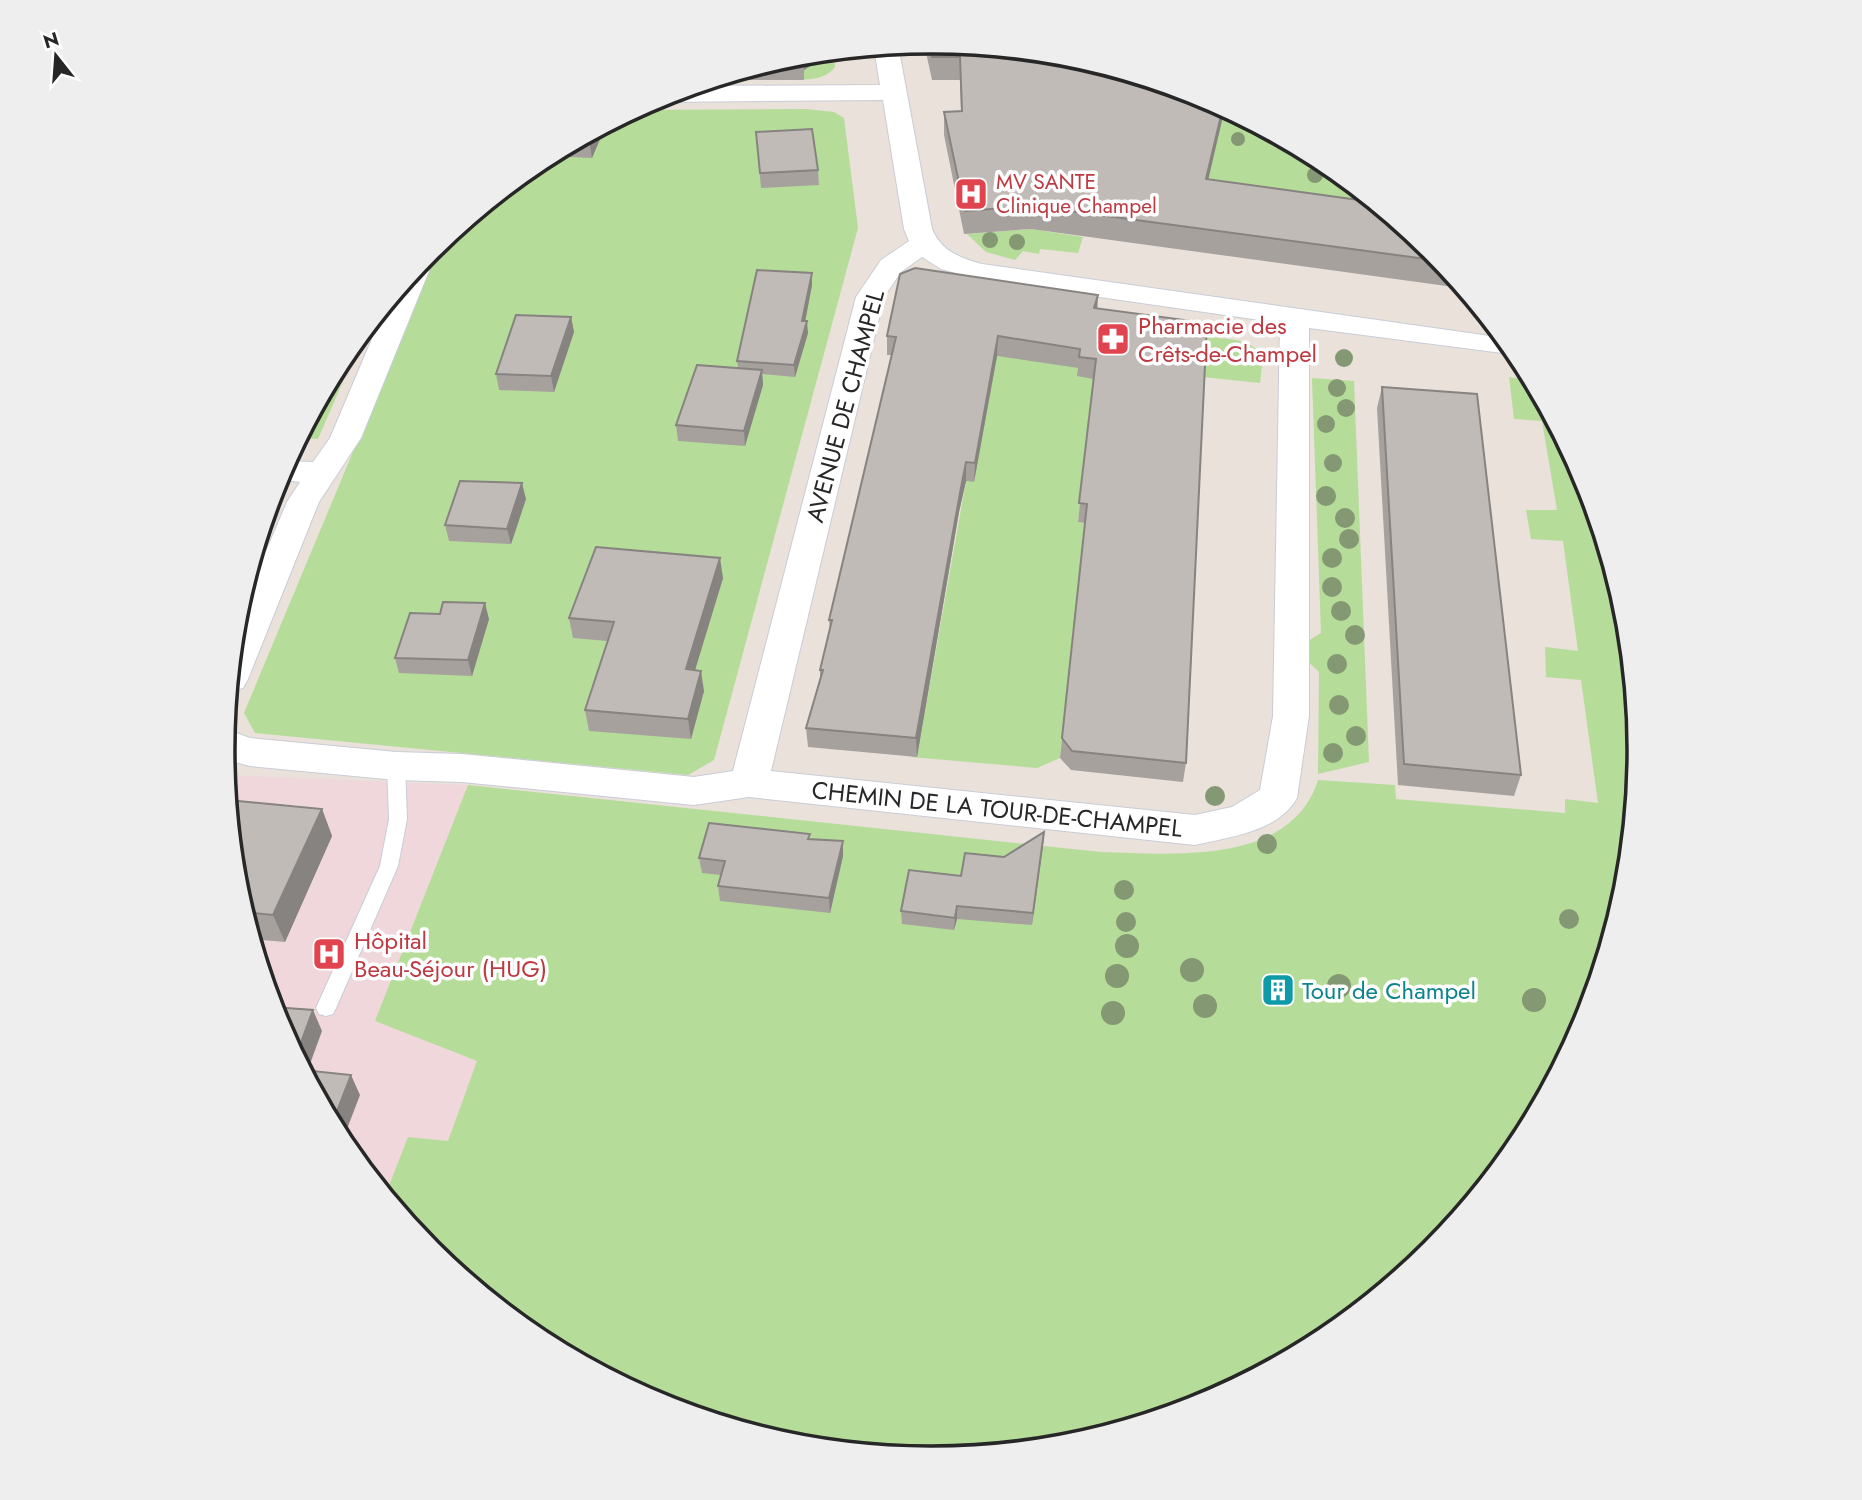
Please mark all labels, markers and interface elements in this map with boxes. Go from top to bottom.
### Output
north arrow [21,21,91,91]
text: N [40,25,62,55]
place label: MV SANTE Clinique Champel [996,167,1157,221]
hospital icon: MV SANTE Clinique Champel [952,175,990,213]
street label: AVENUE DE CHAMPEL [797,286,893,526]
place label: Pharmacie des Crêts-de-Champel [1138,308,1317,371]
pharmacy icon: Pharmacie des Crêts-de-Champel [1094,320,1132,358]
street label: CHEMIN DE LA TOUR-DE-CHAMPEL [810,772,1184,846]
place label: Hôpital Beau-Séjour (HUG) [354,923,547,986]
hospital icon: Hôpital Beau-Séjour (HUG) [310,935,348,973]
building icon: Tour de Champel [1259,971,1297,1009]
place label: Tour de Champel [1302,973,1476,1008]

